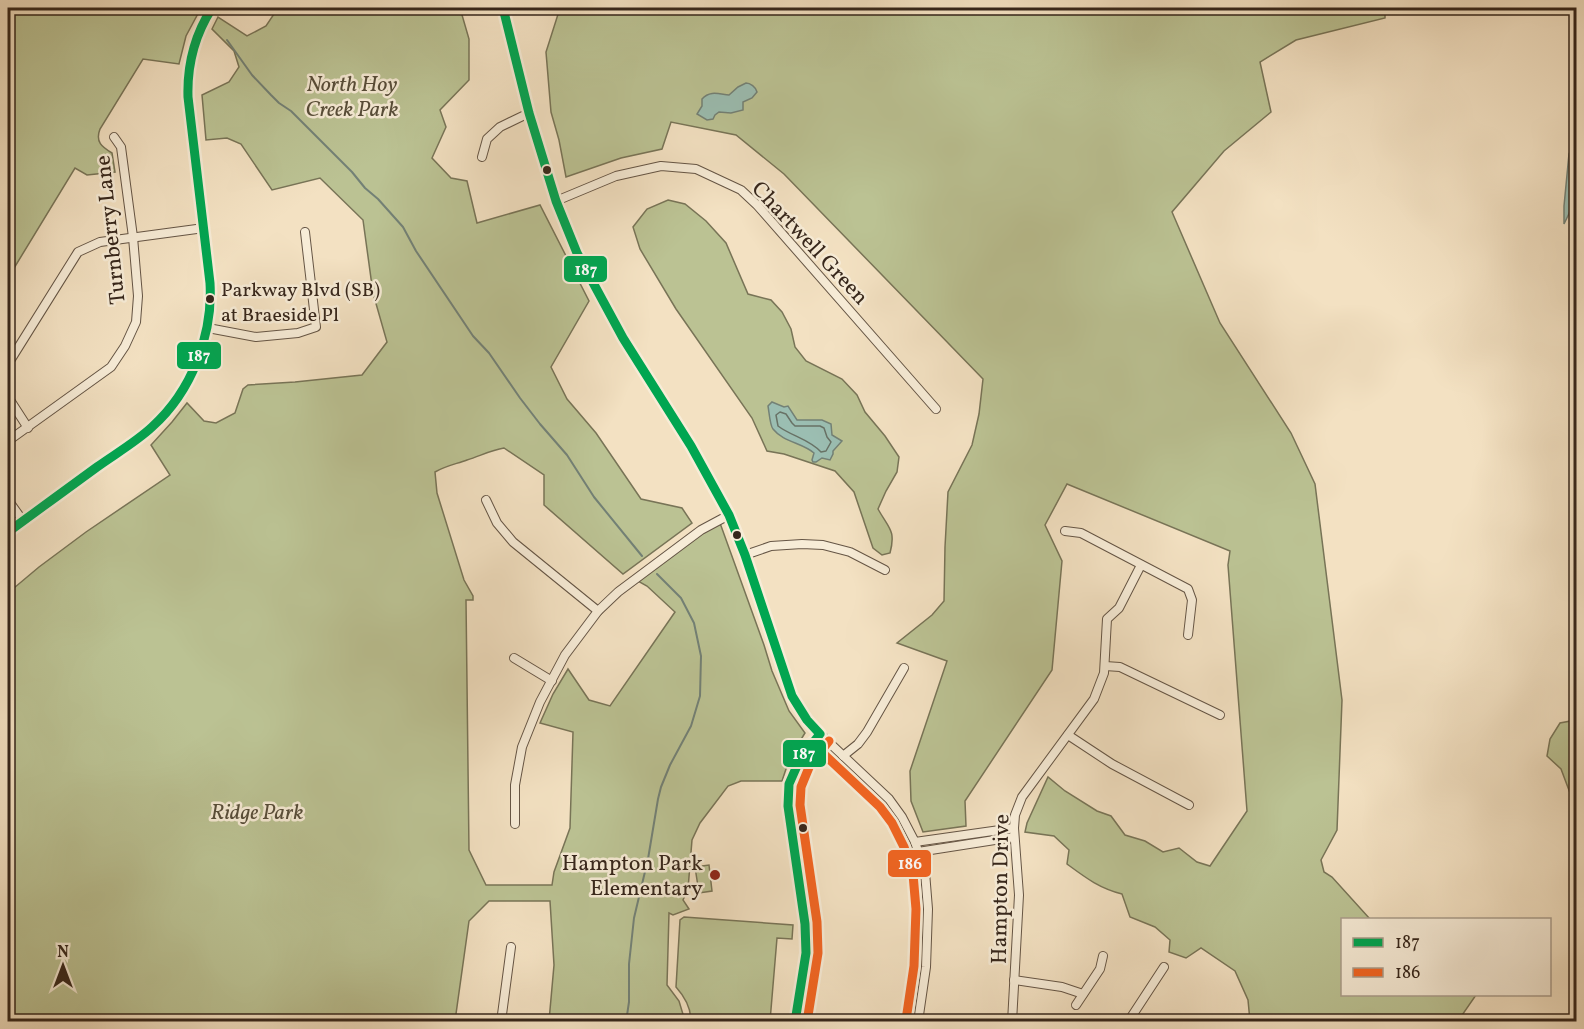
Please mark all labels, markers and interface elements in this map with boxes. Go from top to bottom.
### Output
park label: North Hoy Creek Park [305,70,399,126]
street label: Turnberry Lane [88,154,135,306]
unlabelled marker [541,164,553,176]
street label: Chartwell Green [743,175,875,313]
line badge: 187 [563,255,608,283]
text: 187 [575,260,598,282]
place label: Parkway Blvd (SB) at Braeside Pl [221,277,380,330]
marker: Parkway Blvd (SB) at Braeside Pl [204,293,216,305]
line badge: 187 [176,341,222,370]
text: 187 [188,346,211,368]
unlabelled marker [731,529,743,541]
line badge: 187 [782,739,827,768]
text: 187 [793,744,816,766]
park label: Ridge Park [211,798,303,829]
street label: Hampton Drive [985,814,1018,964]
unlabelled marker [797,822,809,834]
place label: Hampton Park Elementary [562,849,703,905]
line badge: 186 [887,849,932,878]
text: 186 [898,854,922,876]
marker: Hampton Park Elementary [708,868,722,882]
legend [1341,918,1551,996]
text: 187 [1395,931,1420,956]
north arrow [33,936,93,996]
text: N [57,942,69,964]
text: 186 [1395,961,1420,986]

